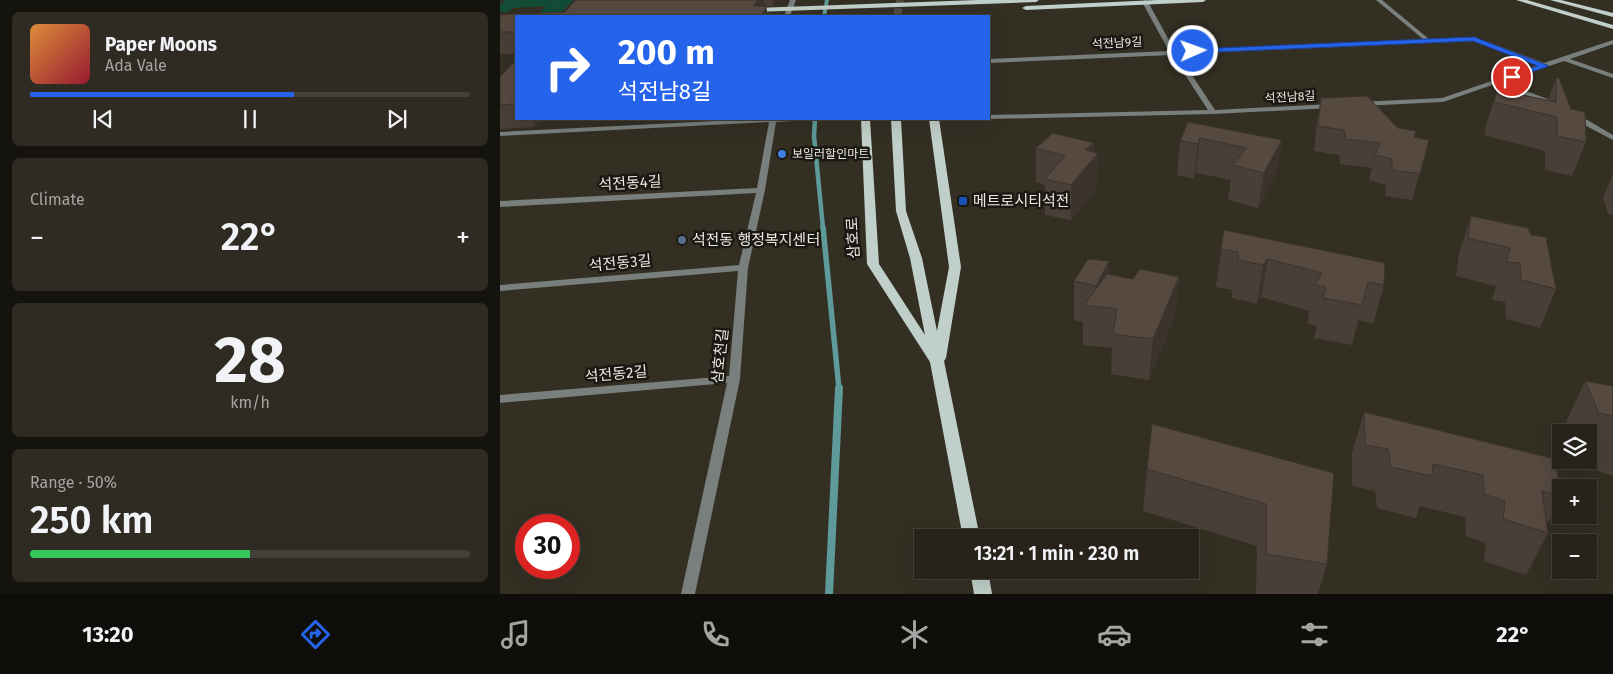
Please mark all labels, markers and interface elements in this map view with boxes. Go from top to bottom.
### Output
position arrow [1166,24,1218,76]
text: 200 m [618,31,715,73]
text: Paper Moons [105,33,217,56]
icon: right [535,35,600,100]
street label: 석전남9길 [1091,35,1143,51]
text: Ada Vale [105,56,167,75]
pin [1491,56,1533,98]
icon: arrive [1498,63,1526,91]
text: 석전남8길 [618,78,711,105]
street label: 석전남8길 [1264,89,1316,105]
icon: previous [89,105,117,133]
icon: pause [236,105,264,133]
icon: next [383,105,411,133]
place label: 보일러할인마트 [792,147,869,161]
marker: 보일러할인마트 [776,148,788,160]
street label: 석전동4길 [598,172,662,194]
text: Climate [30,190,85,209]
place label: 메트로시티석전 [973,192,1070,210]
marker: 메트로시티석전 [957,195,969,207]
text: 22° [221,214,279,260]
street label: 삼호로 [843,217,863,259]
text: − [30,221,44,254]
text: + [456,221,470,254]
place label: 석전동 행정복지센터 [692,231,820,249]
marker: 석전동 행정복지센터 [676,234,688,246]
street label: 석전동3길 [588,251,652,275]
text: 28 [214,321,286,399]
street label: 삼호천길 [708,328,732,384]
street label: 석전동2길 [584,362,648,386]
text: km/h [230,393,270,412]
map controls [1552,424,1597,579]
button: layers [1552,424,1597,469]
text: Range · 50% [30,473,117,492]
button: + [1552,479,1597,524]
text: 250 km [30,497,154,543]
speed limit sign: 30 [515,514,580,579]
button: − [1552,534,1597,579]
text: 13:21 · 1 min · 230 m [974,542,1139,565]
icon: directions [298,617,333,652]
icon: music [498,617,533,652]
icon: phone [698,617,733,652]
icon: climate [897,617,932,652]
icon: car [1097,617,1132,652]
icon: filters [1297,617,1332,652]
text: 13:20 [82,621,134,648]
text: 22° [1496,621,1531,648]

